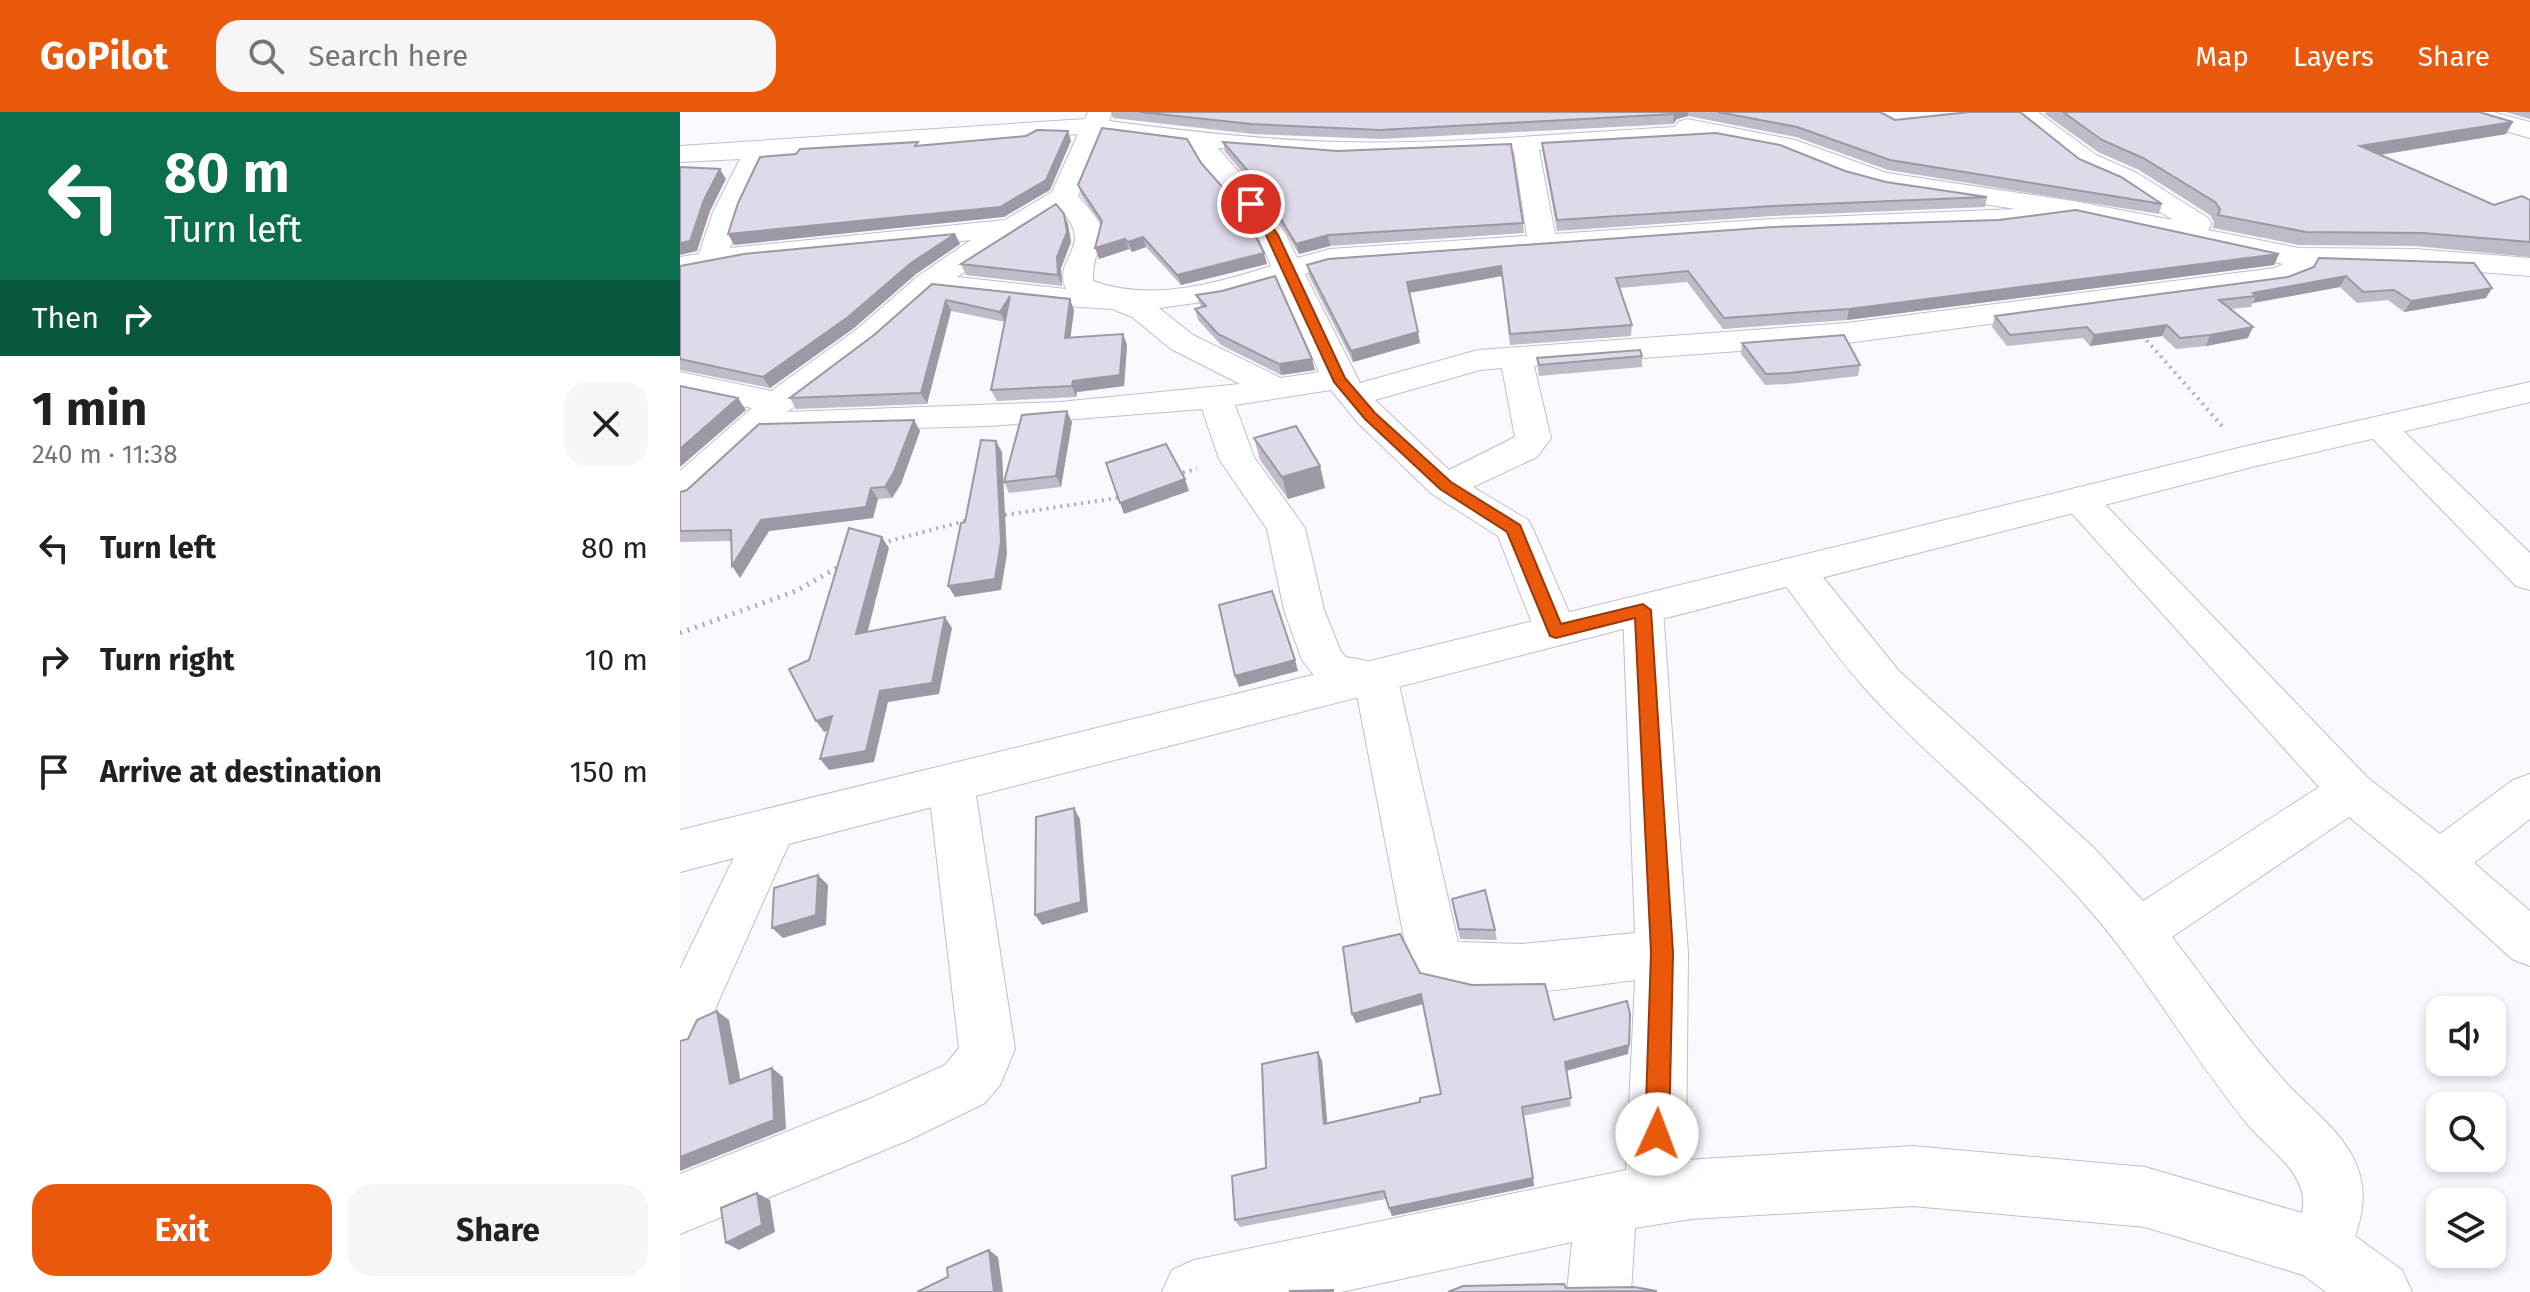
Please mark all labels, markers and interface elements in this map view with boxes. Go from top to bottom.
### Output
search box [216,20,776,92]
text: GoPilot [40,33,168,79]
icon: search [244,34,288,78]
text: Search here [308,38,468,74]
text: Map [2195,40,2249,73]
text: Layers [2293,40,2374,73]
text: Share [2418,40,2490,73]
text: 80 m [164,140,290,207]
icon: left [32,144,136,248]
pin [1217,170,1285,238]
icon: arrive [1229,182,1273,226]
text: Turn left [164,208,302,252]
icon: right [115,296,159,340]
text: Then [32,300,99,336]
text: 1 min [32,380,147,438]
button: close [564,382,648,466]
text: 240 m · 11:38 [32,439,178,470]
icon: left [32,526,76,570]
text: Turn left [100,530,216,566]
text: 80 m [581,530,648,566]
icon: right [32,638,76,682]
text: Turn right [100,642,235,678]
text: 10 m [585,642,648,678]
icon: arrive [32,750,76,794]
text: Arrive at destination [100,754,382,790]
text: 150 m [570,754,648,790]
map controls [2426,996,2506,1268]
button: sound [2426,996,2506,1076]
position arrow [1615,1092,1699,1176]
button: search [2426,1092,2506,1172]
button: Exit [32,1184,332,1276]
button: Share [348,1184,648,1276]
button: layers [2426,1188,2506,1268]

